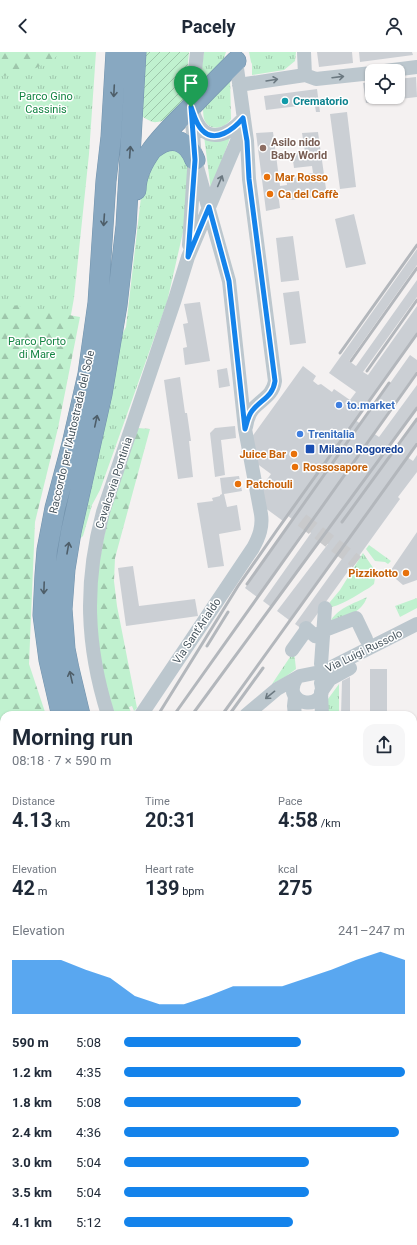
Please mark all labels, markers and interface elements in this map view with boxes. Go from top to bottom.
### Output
icon: back [12,15,34,37]
icon: person [383,15,405,37]
text: Pacely [181,16,236,37]
map controls [365,64,405,104]
button: locate [365,64,405,104]
pin [174,66,208,107]
icon: arrive [180,72,202,94]
one-way arrow [331,73,344,80]
one-way arrow [265,76,278,84]
one-way arrow [110,84,118,97]
park label: Parco Gino Cassinis [19,90,73,116]
place label: Crematorio [293,95,348,108]
marker: Crematorio [280,96,290,106]
place label: Asilo nido Baby World [271,136,327,162]
marker: Asilo nido Baby World [258,143,268,153]
one-way arrow [127,146,134,159]
place label: Mar Rosso [275,171,328,184]
marker: Mar Rosso [262,172,272,182]
one-way arrow [217,175,224,187]
place label: Ca del Caffè [278,188,338,201]
marker: Ca del Caffè [265,189,275,199]
one-way arrow [100,213,107,226]
park label: Parco Porto di Mare [8,335,66,361]
street label: Raccordo per l'Autostrada del Sole [47,349,97,515]
place label: to.market [347,399,395,412]
marker: to.market [334,400,344,410]
one-way arrow [93,415,101,428]
place label: Trenitalia [308,428,355,441]
marker: Trenitalia [295,429,305,439]
street label: Cavalcavia Pontinia [93,436,135,530]
marker: Milano Rogoredo [304,443,316,455]
place label: Milano Rogoredo [319,443,403,456]
place label: Juice Bar [239,448,286,461]
marker: Juice Bar [289,449,299,459]
place label: Rossosapore [303,461,368,474]
marker: Rossosapore [290,462,300,472]
place label: Patchouli [246,478,293,491]
marker: Patchouli [233,479,243,489]
one-way arrow [64,542,72,555]
place label: Pizzikotto [348,567,398,580]
marker: Pizzikotto [401,568,411,578]
one-way arrow [40,581,48,594]
street label: Via Sant'Arialdo [170,596,224,666]
street label: Via Luigi Russolo [323,627,405,675]
one-way arrow [66,671,74,684]
one-way arrow [264,691,275,699]
button: share [363,724,405,766]
text: Morning run [12,725,133,750]
text: 08:18 · 7 × 590 m [12,753,111,768]
text: Distance [12,795,55,808]
text: Time [145,795,170,808]
text: Pace [278,795,302,808]
text: 4.13 [12,808,52,832]
text: 20:31 [145,808,197,832]
text: 4:58 [278,808,318,832]
text: km [52,817,70,830]
text: /km [318,817,341,830]
text: Elevation [12,863,57,876]
text: Heart rate [145,863,194,876]
text: kcal [278,863,298,876]
text: 42 [12,876,35,900]
text: 139 [145,876,179,900]
text: 275 [278,876,312,900]
text: m [35,885,47,898]
text: bpm [179,885,204,898]
text: Elevation [12,923,65,938]
text: 241–247 m [338,923,405,938]
text: 590 m [12,1035,49,1050]
text: 5:08 [76,1035,101,1050]
text: 1.2 km [12,1065,52,1080]
text: 4:35 [76,1065,101,1080]
text: 1.8 km [12,1095,52,1110]
text: 5:08 [76,1095,101,1110]
text: 2.4 km [12,1125,52,1140]
text: 4:36 [76,1125,101,1140]
text: 3.0 km [12,1155,52,1170]
text: 5:04 [76,1155,101,1170]
text: 3.5 km [12,1185,52,1200]
text: 5:04 [76,1185,101,1200]
text: 4.1 km [12,1215,52,1230]
text: 5:12 [76,1215,101,1230]

